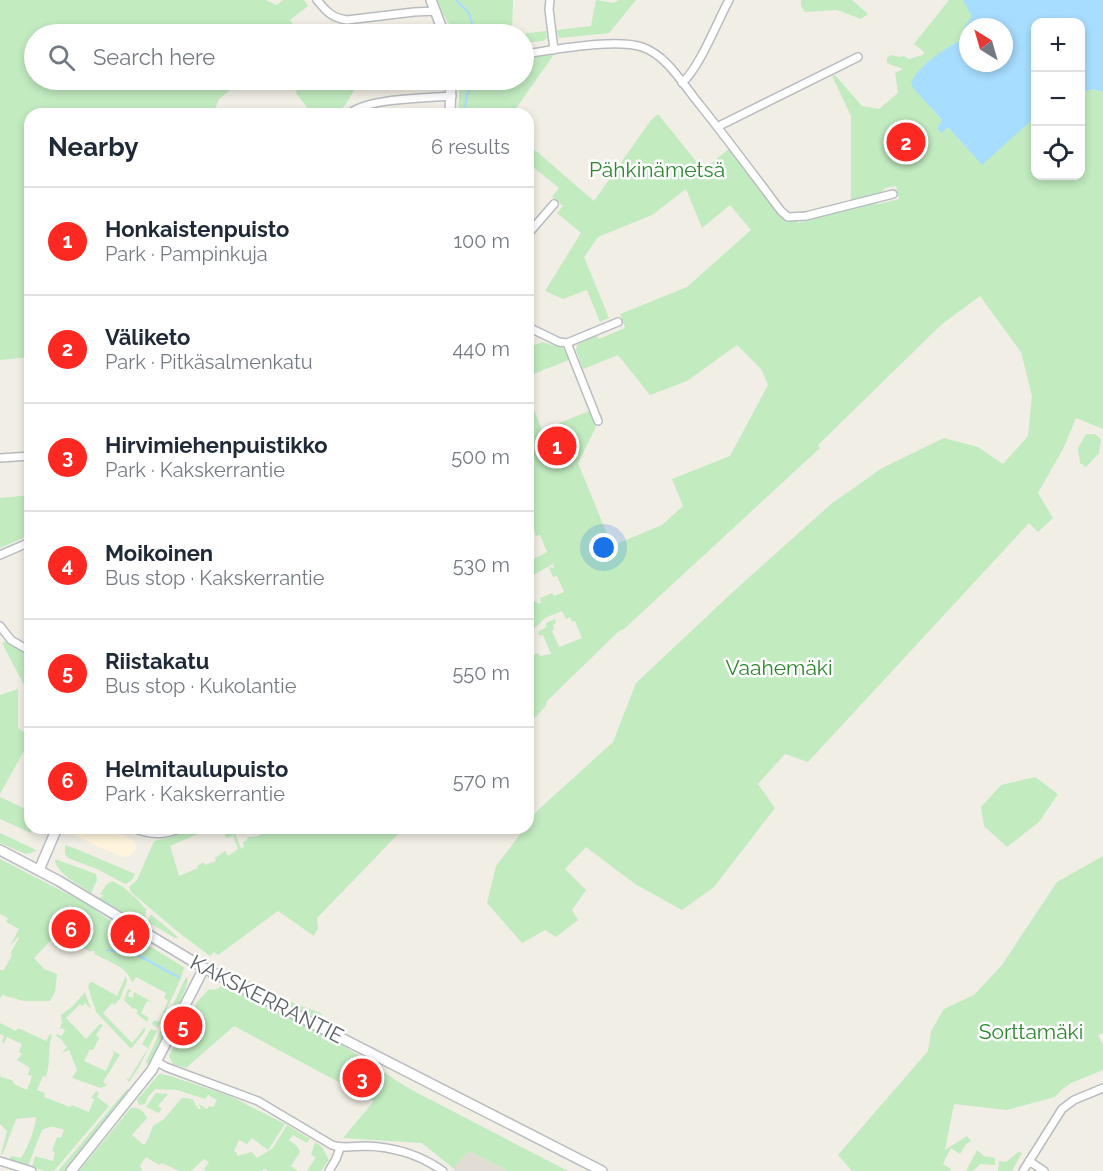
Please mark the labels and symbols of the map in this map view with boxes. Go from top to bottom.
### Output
north arrow [959,18,1013,72]
pin: 2 [886,120,926,164]
park label: Pähkinämetsä [589,157,725,182]
pin: 1 [538,424,576,468]
your location [589,533,618,562]
park label: Vaahemäki [725,655,833,680]
pin: 6 [52,906,90,952]
pin: 4 [110,912,150,956]
street label: KAKSKERRANTIE [186,950,348,1048]
pin: 5 [164,1004,202,1048]
park label: Sorttamäki [979,1019,1083,1044]
pin: 3 [342,1056,382,1100]

